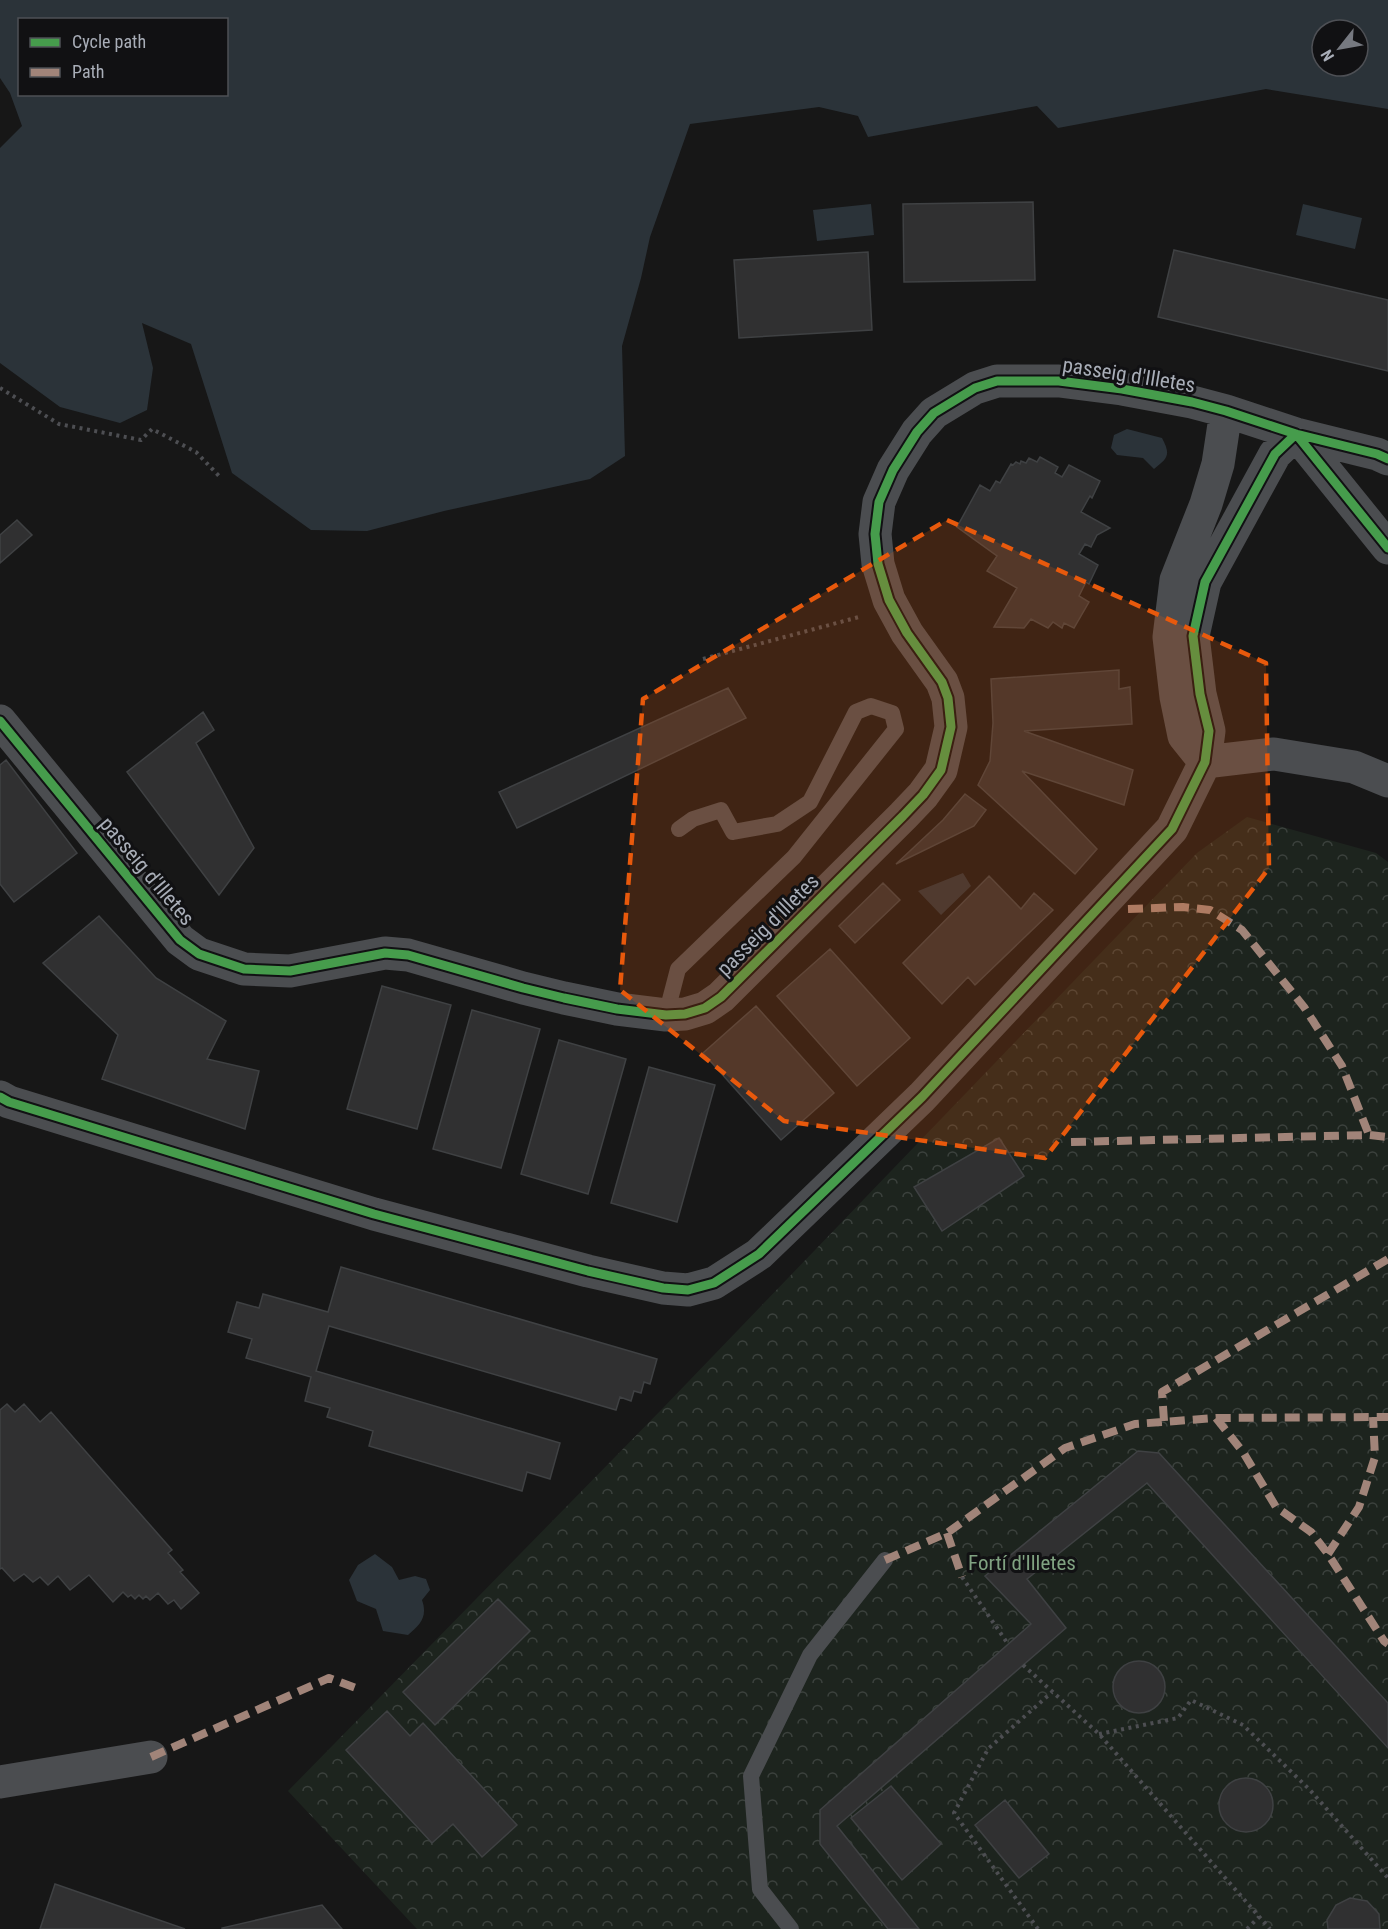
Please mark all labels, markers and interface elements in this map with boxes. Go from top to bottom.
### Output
legend [18,18,228,96]
north arrow [1310,18,1370,78]
text: Cycle path [72,31,146,52]
text: N [1317,46,1338,65]
text: Path [72,61,105,82]
street label: passeig d'Illetes [1061,353,1197,397]
street label: passeig d'Illetes [95,812,199,930]
street label: passeig d'Illetes [712,869,824,981]
park label: Fortí d'Illetes [968,1551,1076,1575]

